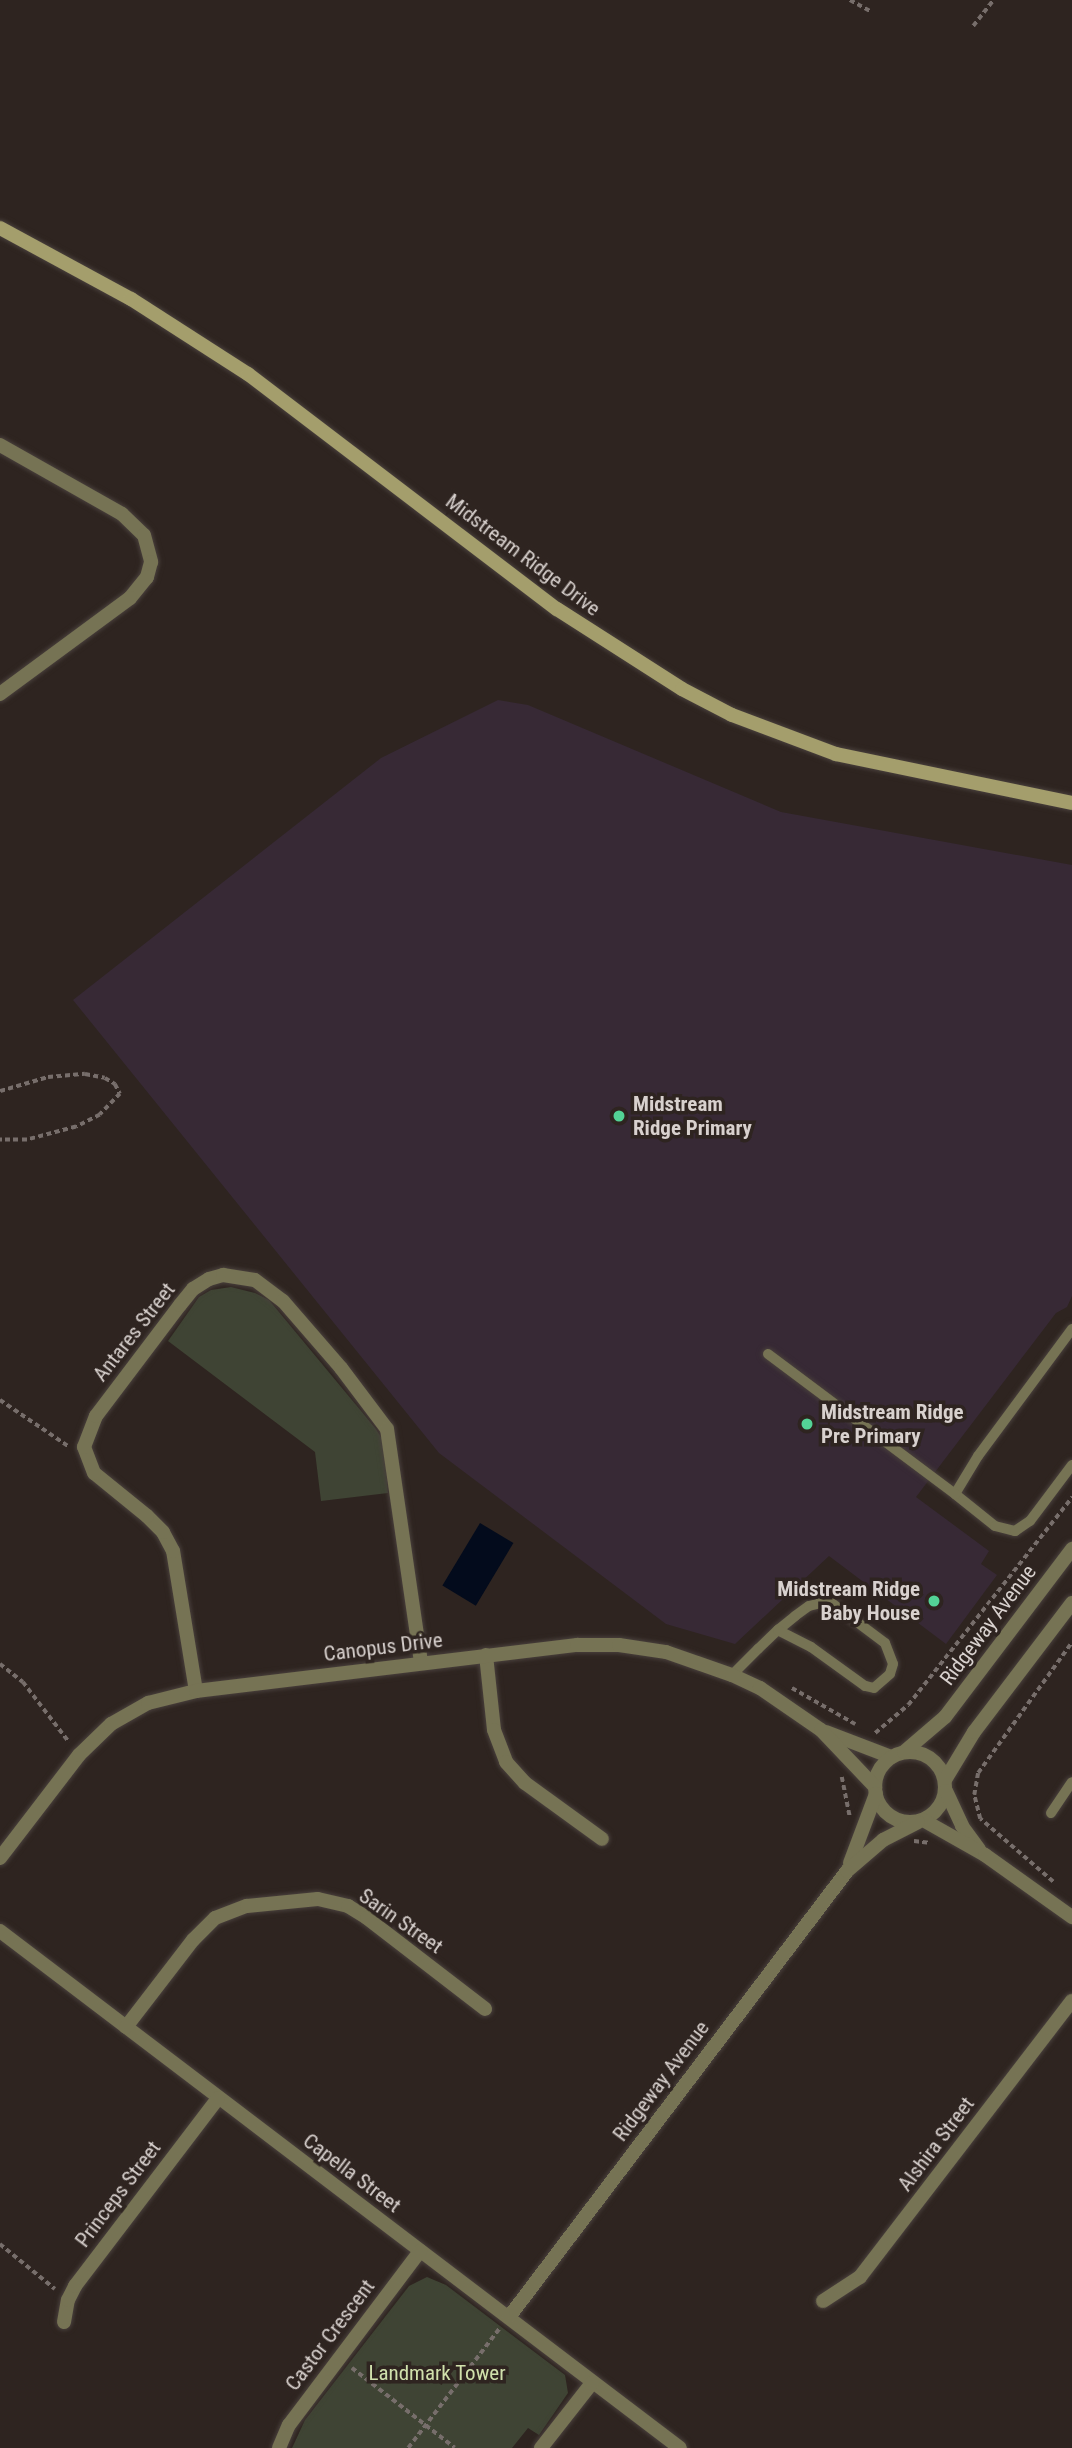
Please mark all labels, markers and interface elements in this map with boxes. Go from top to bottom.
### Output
street label: Midstream Ridge Drive [441,489,605,621]
place label: Midstream Ridge Primary [633,1091,752,1141]
marker: Midstream Ridge Primary [611,1108,627,1124]
street label: Antares Street [88,1278,180,1386]
place label: Midstream Ridge Pre Primary [821,1399,964,1449]
marker: Midstream Ridge Pre Primary [799,1416,815,1432]
street label: Ridgeway Avenue [935,1560,1041,1690]
place label: Midstream Ridge Baby House [777,1576,920,1626]
marker: Midstream Ridge Baby House [926,1593,942,1609]
street label: Canopus Drive [322,1627,444,1667]
street label: Sarin Street [354,1883,448,1959]
street label: Ridgeway Avenue [608,2016,714,2146]
street label: Alshira Street [892,2092,980,2196]
street label: Capella Street [298,2128,406,2218]
street label: Princeps Street [70,2136,166,2252]
street label: Castor Crescent [280,2274,380,2396]
park label: Landmark Tower [368,2360,506,2386]

